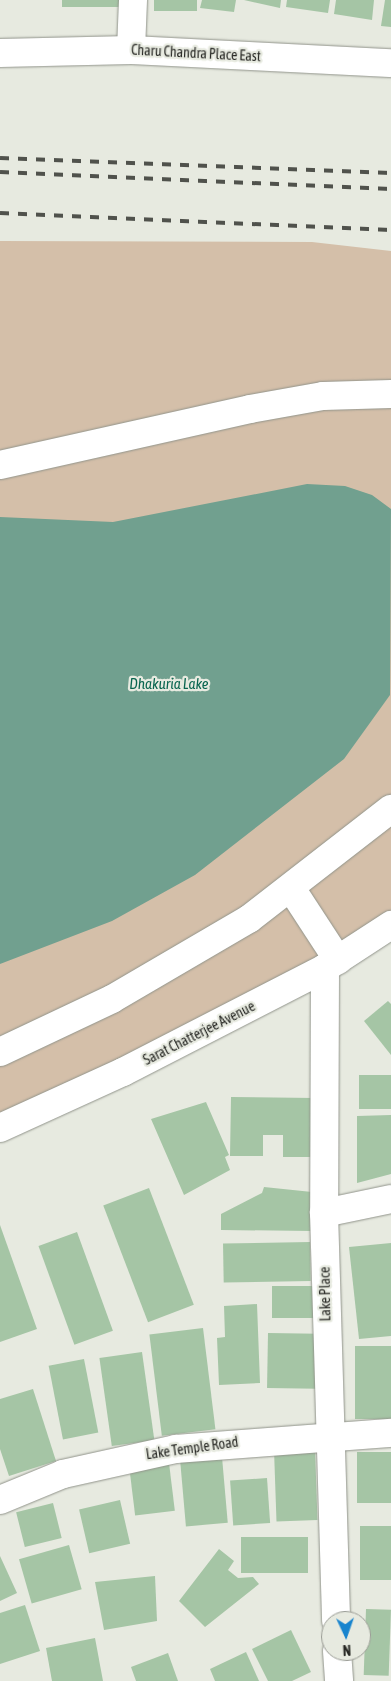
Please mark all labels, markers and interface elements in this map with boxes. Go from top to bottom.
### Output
street label: Charu Chandra Place East [131,41,261,65]
water label: Dhakuria Lake [129,675,209,693]
street label: Sarat Chatterjee Avenue [140,998,258,1068]
street label: Lake Place [316,1267,334,1321]
street label: Lake Temple Road [145,1433,239,1463]
north arrow [321,1611,371,1661]
text: N [342,1642,351,1658]

